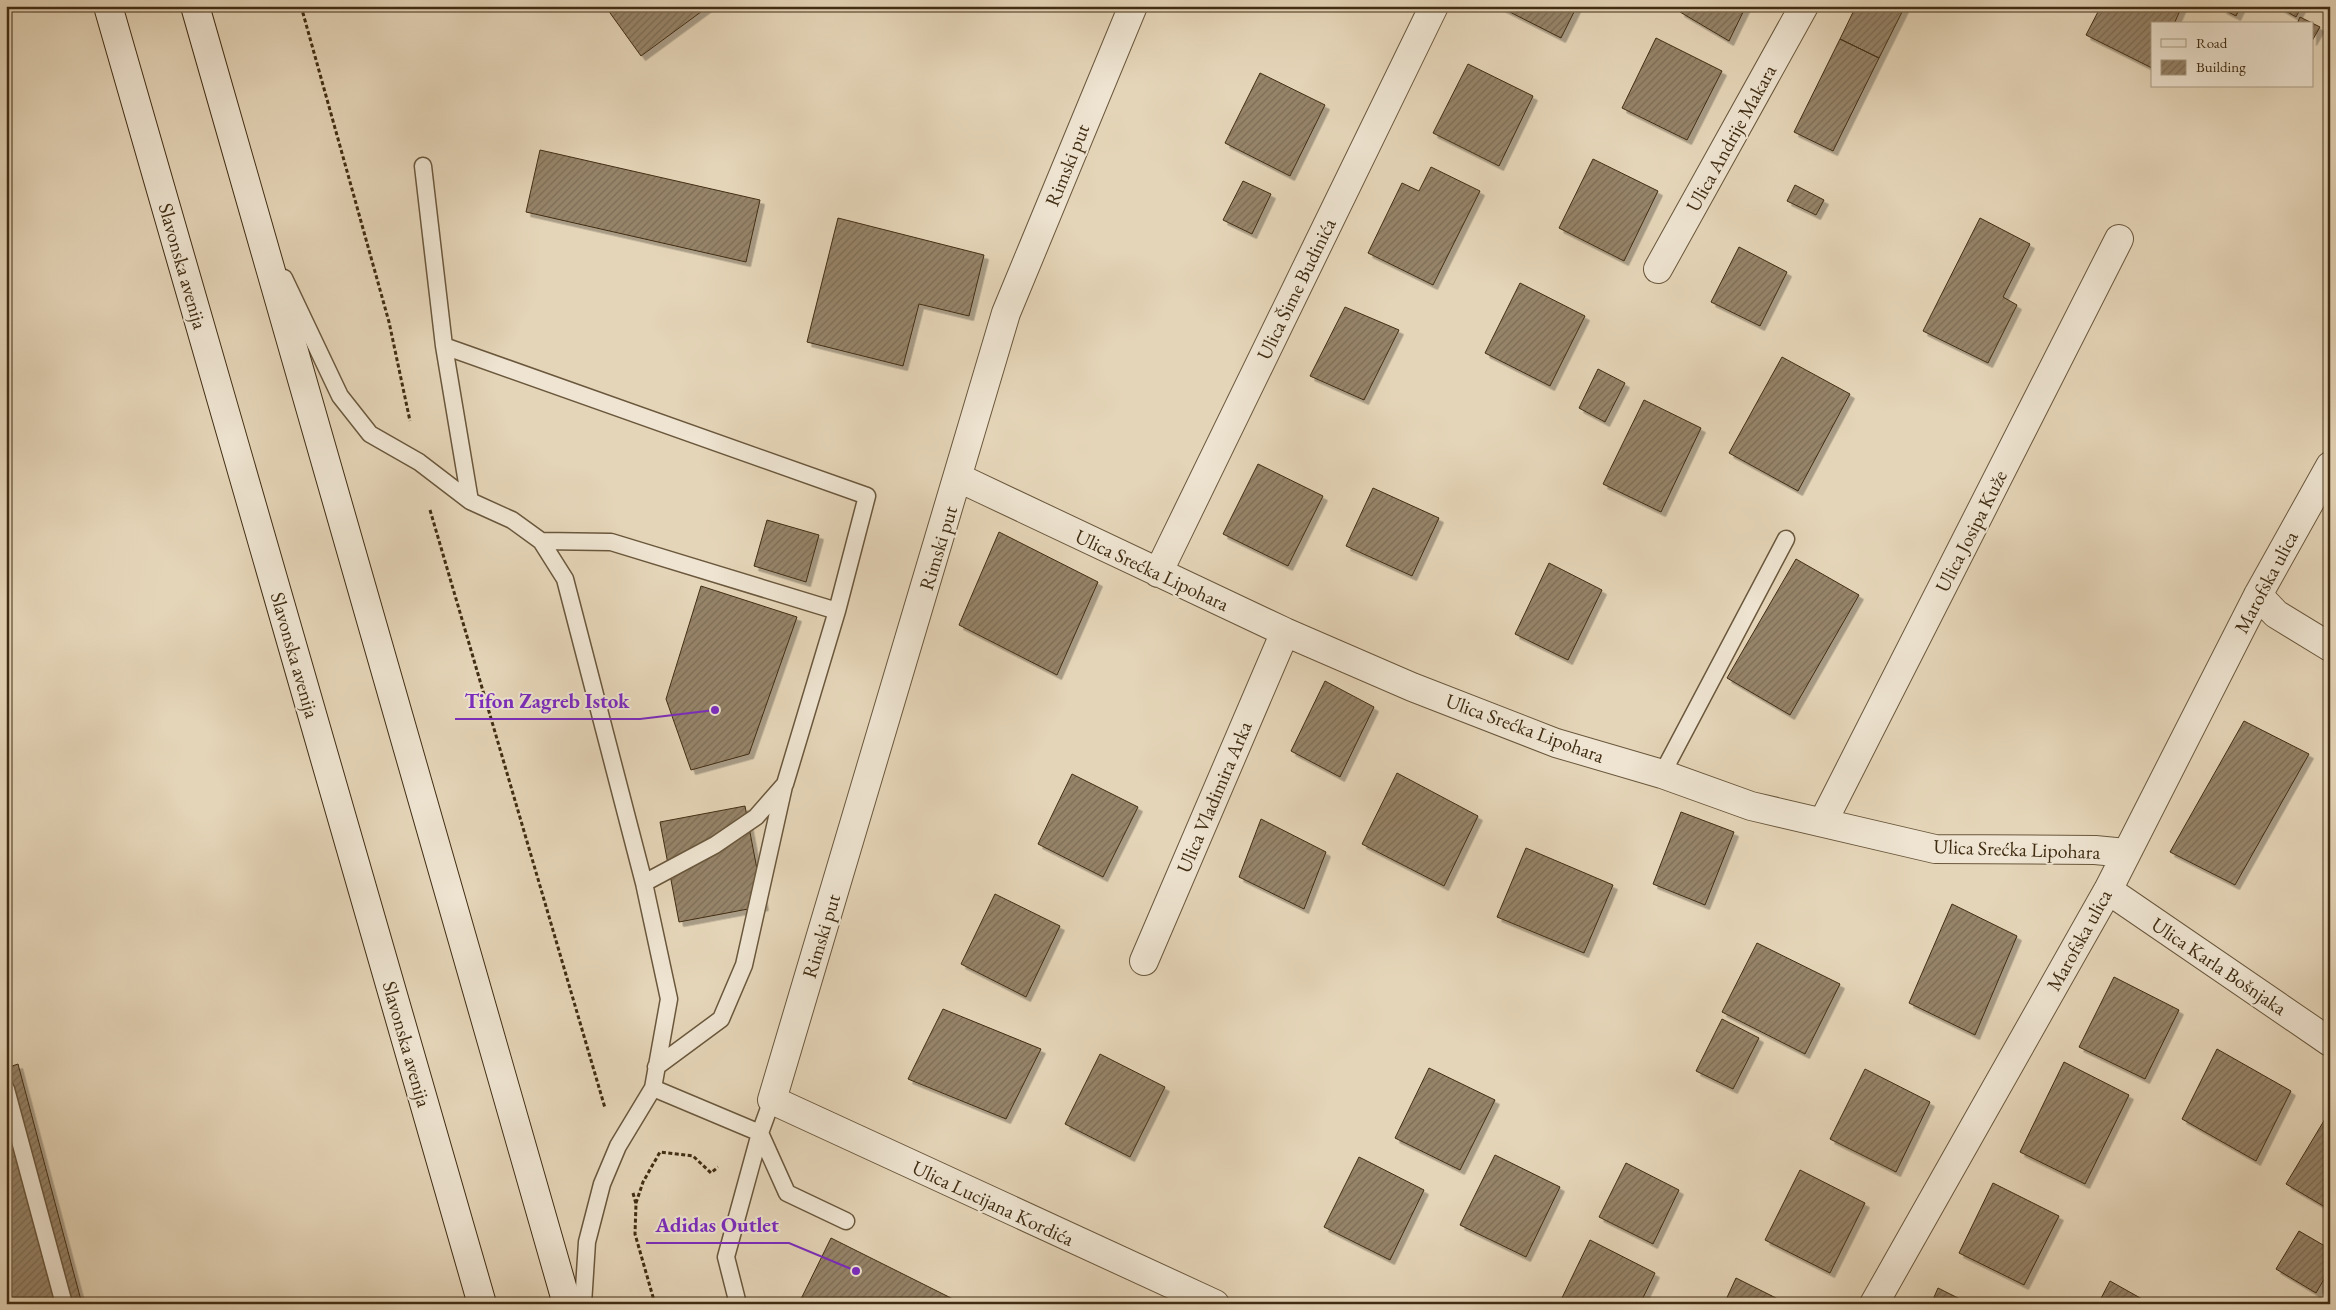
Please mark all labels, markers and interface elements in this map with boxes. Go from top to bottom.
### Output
legend [2151,22,2314,88]
text: Road [2196,33,2228,52]
text: Building [2196,57,2246,76]
street label: Ulica Andrije Makara [1680,60,1782,216]
street label: Rimski put [1039,119,1096,210]
street label: Slavonska avenija [153,200,213,332]
street label: Ulica Šime Budinića [1250,214,1342,364]
street label: Ulica Josipa Kuže [1929,465,2013,597]
street label: Rimski put [913,502,963,593]
street label: Ulica Srećka Lipohara [1071,523,1233,617]
street label: Marofska ulica [2228,526,2304,638]
street label: Slavonska avenija [265,589,325,721]
callout: Tifon Zagreb Istok [455,683,640,719]
text: Tifon Zagreb Istok [464,687,630,714]
street label: Ulica Srećka Lipohara [1442,687,1608,769]
street label: Ulica Vladimira Arka [1170,717,1258,877]
street label: Ulica Srećka Lipohara [1933,833,2101,865]
street label: Marofska ulica [2040,885,2118,995]
street label: Rimski put [796,890,846,981]
street label: Ulica Karla Bošnjaka [2146,911,2292,1021]
street label: Slavonska avenija [377,978,437,1110]
street label: Ulica Lucijana Kordića [908,1154,1078,1252]
callout: Adidas Outlet [646,1207,789,1243]
text: Adidas Outlet [654,1211,779,1238]

